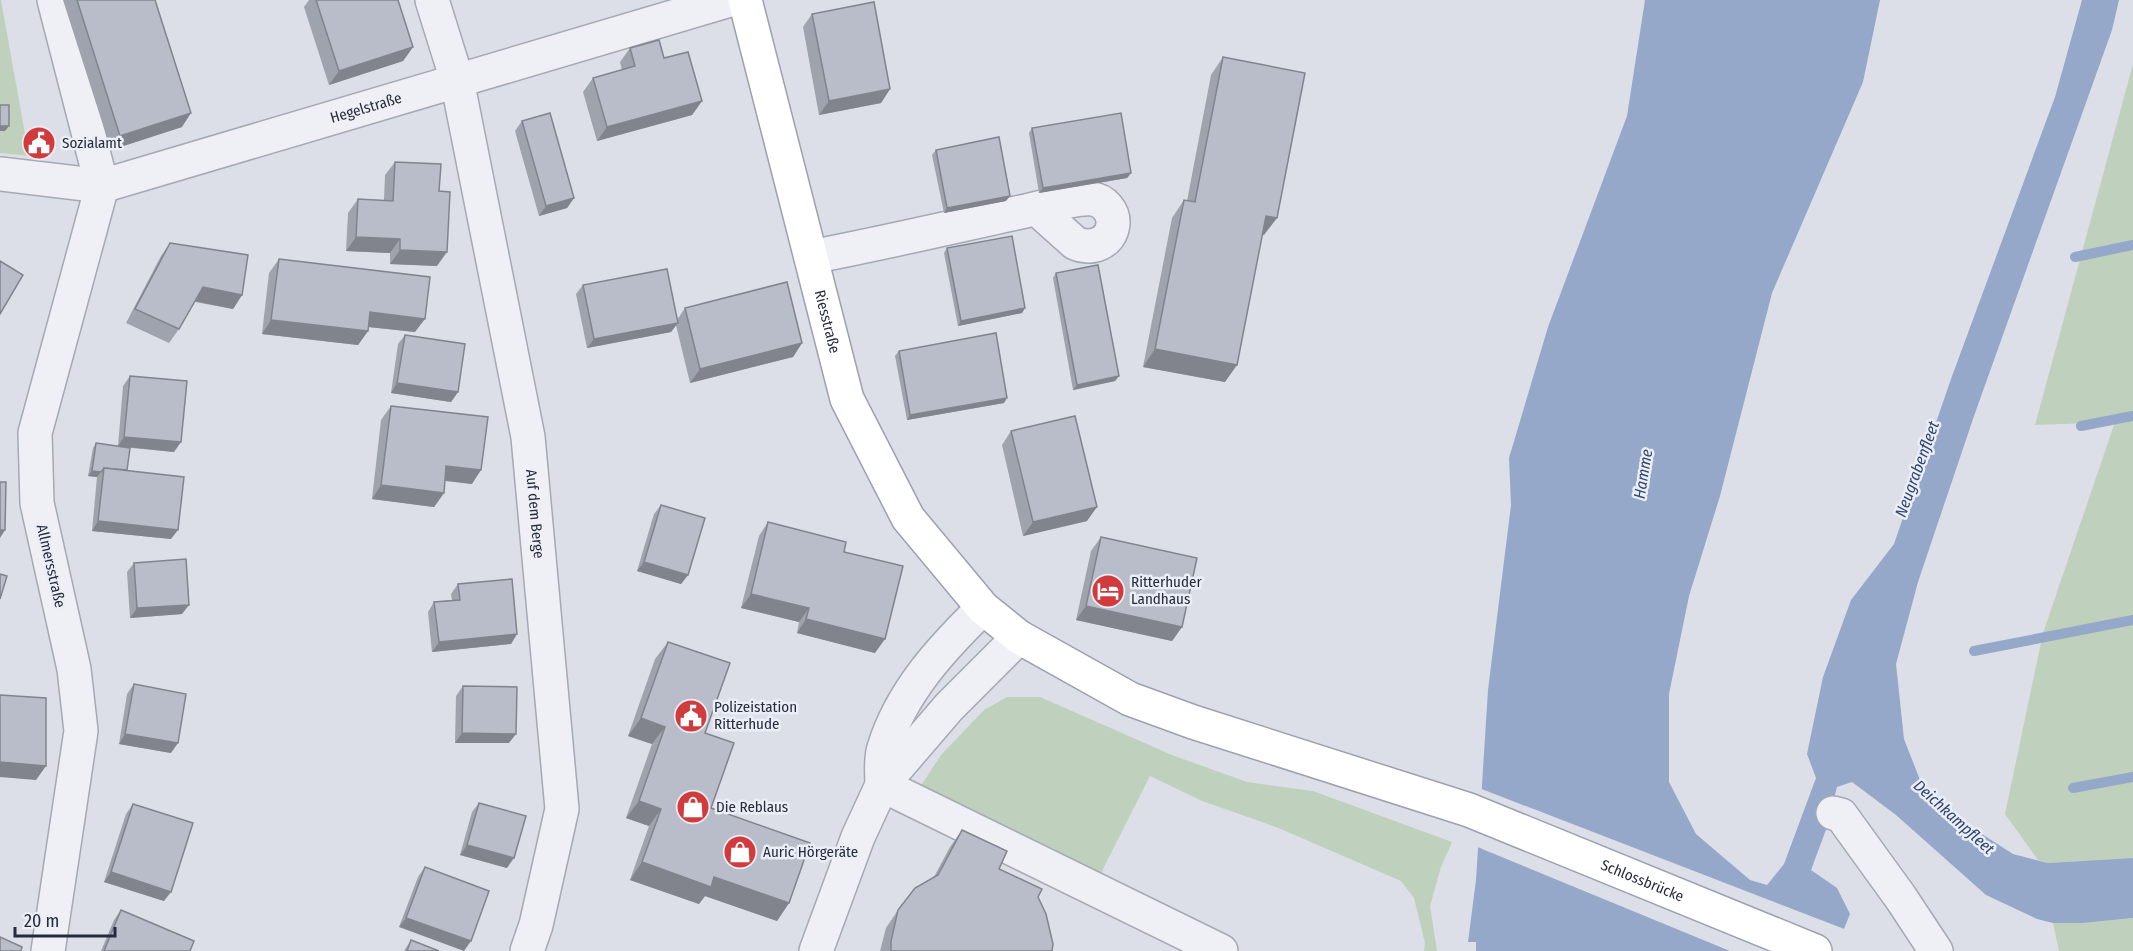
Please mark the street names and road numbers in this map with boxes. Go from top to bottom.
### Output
street label: Hegelstraße [328,89,404,127]
street label: Riesstraße [811,288,844,355]
street label: Auf dem Berge [522,469,548,559]
street label: Allmersstraße [33,523,69,609]
street label: Schlossbrücke [1598,856,1686,906]

